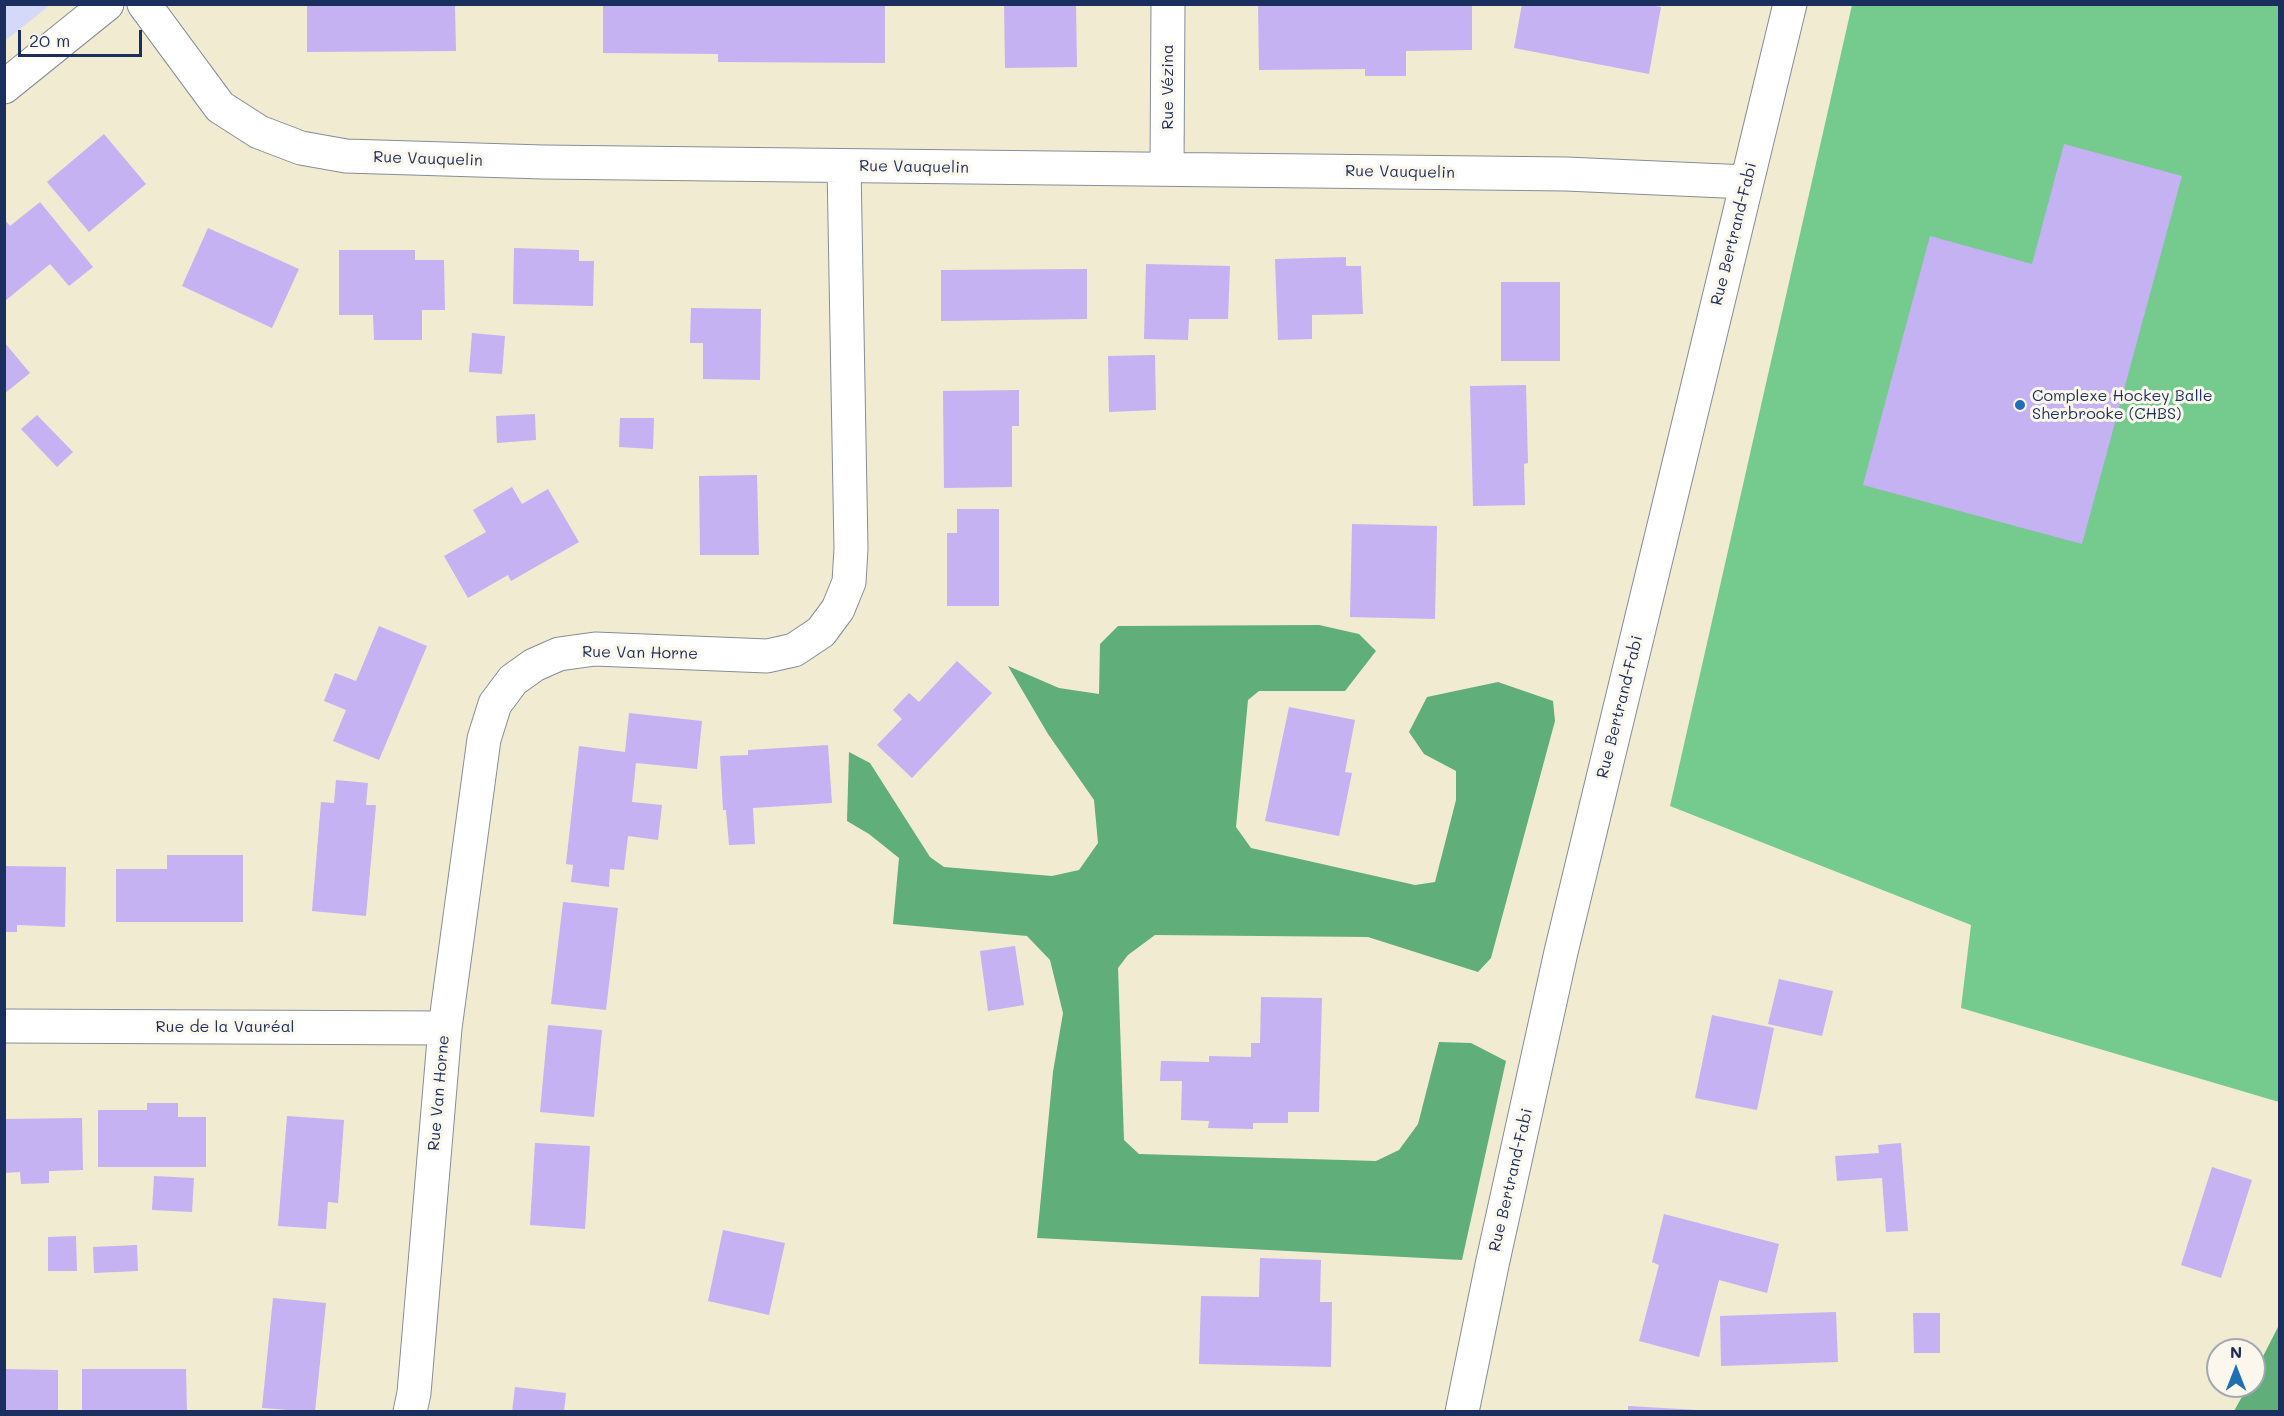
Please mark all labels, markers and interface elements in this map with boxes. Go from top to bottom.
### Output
scale bar [21,18,146,56]
text: 20 m [29,28,70,52]
street label: Rue Vézina [1158,44,1178,130]
street label: Rue Vauquelin [373,147,483,171]
street label: Rue Vauquelin [859,156,969,178]
street label: Rue Vauquelin [1345,161,1455,183]
street label: Rue Bertrand-Fabi [1707,161,1761,307]
place label: Complexe Hockey Balle Sherbrooke (CHBS) [2032,386,2213,424]
marker: Complexe Hockey Balle Sherbrooke (CHBS) [2013,398,2027,412]
street label: Rue Bertrand-Fabi [1593,634,1647,780]
street label: Rue Van Horne [582,642,698,664]
street label: Rue de la Vauréal [155,1017,295,1037]
street label: Rue Van Horne [424,1034,454,1152]
street label: Rue Bertrand-Fabi [1485,1106,1537,1254]
north arrow [2206,1338,2266,1398]
text: N [2230,1341,2242,1362]

